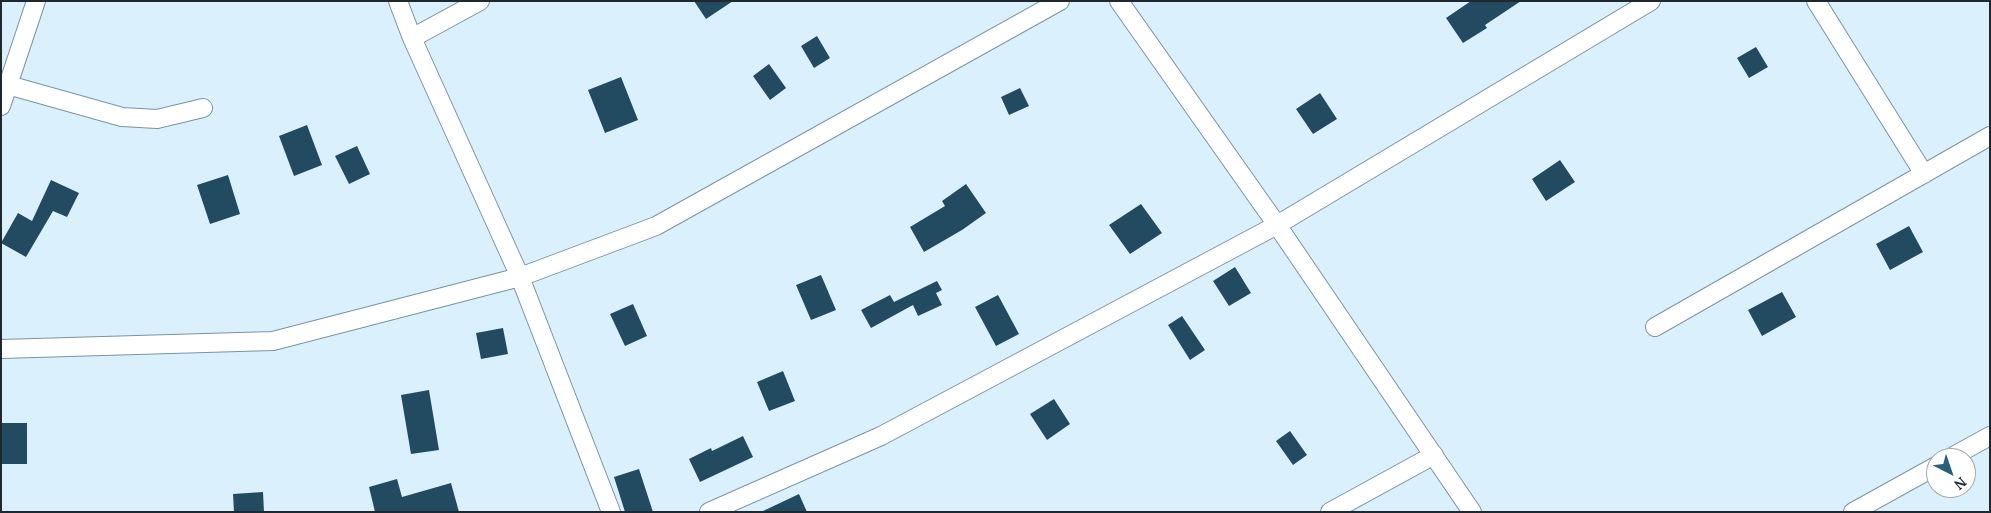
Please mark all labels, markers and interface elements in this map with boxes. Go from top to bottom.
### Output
north arrow [1926,448,1976,498]
text: N [1950,473,1971,495]

